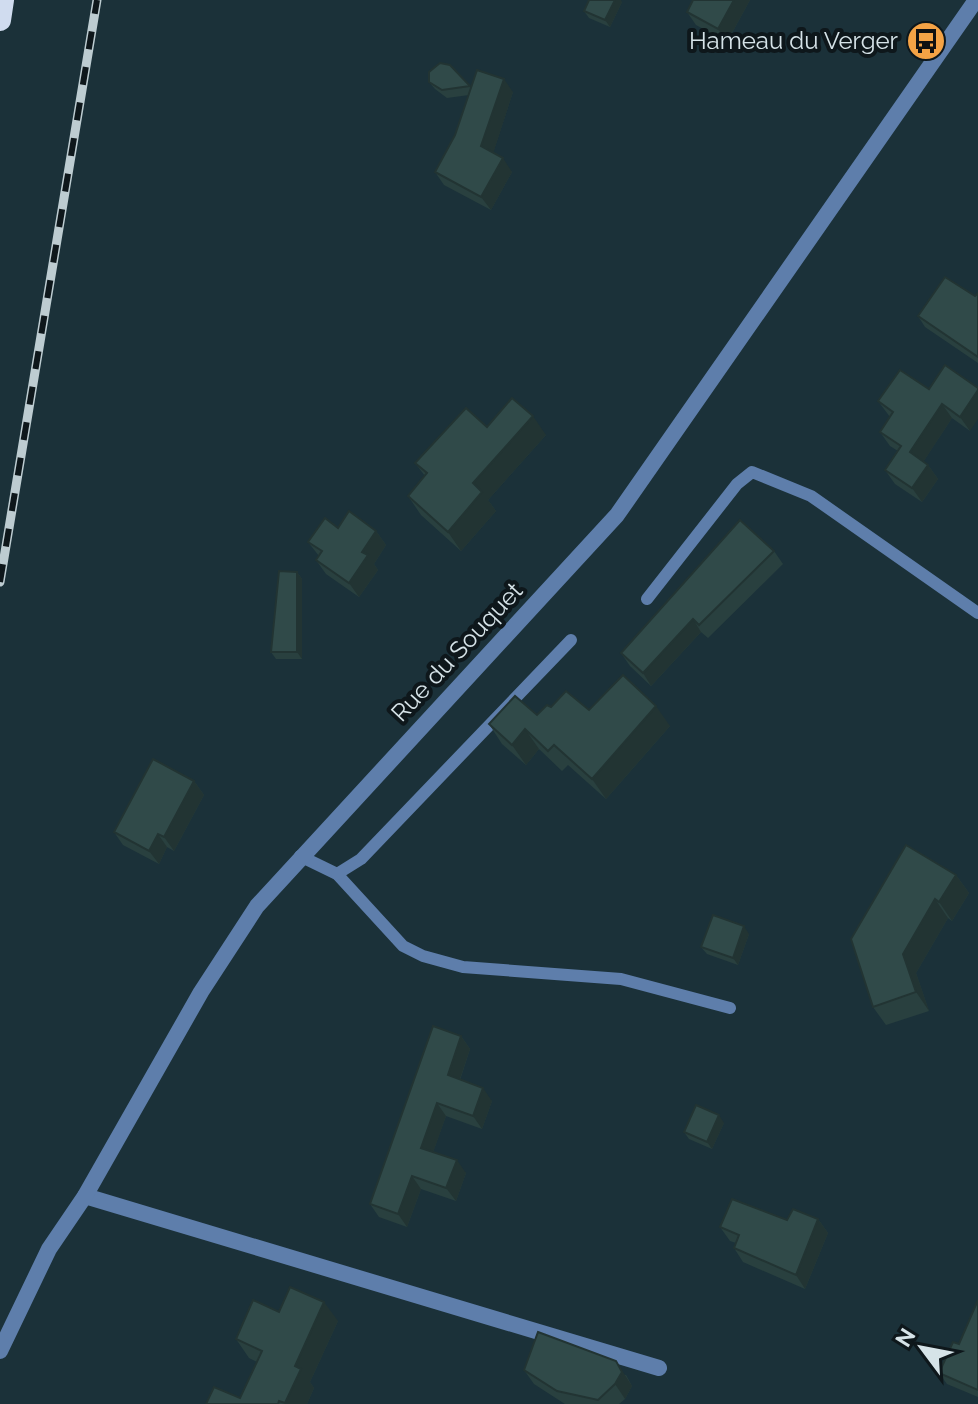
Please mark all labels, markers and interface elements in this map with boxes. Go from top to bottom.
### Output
bus stop icon: Hameau du Verger [905,20,947,62]
place label: Hameau du Verger [689,26,899,55]
street label: Rue du Souquet [385,576,528,727]
north arrow [882,1308,962,1388]
text: N [890,1323,921,1351]

